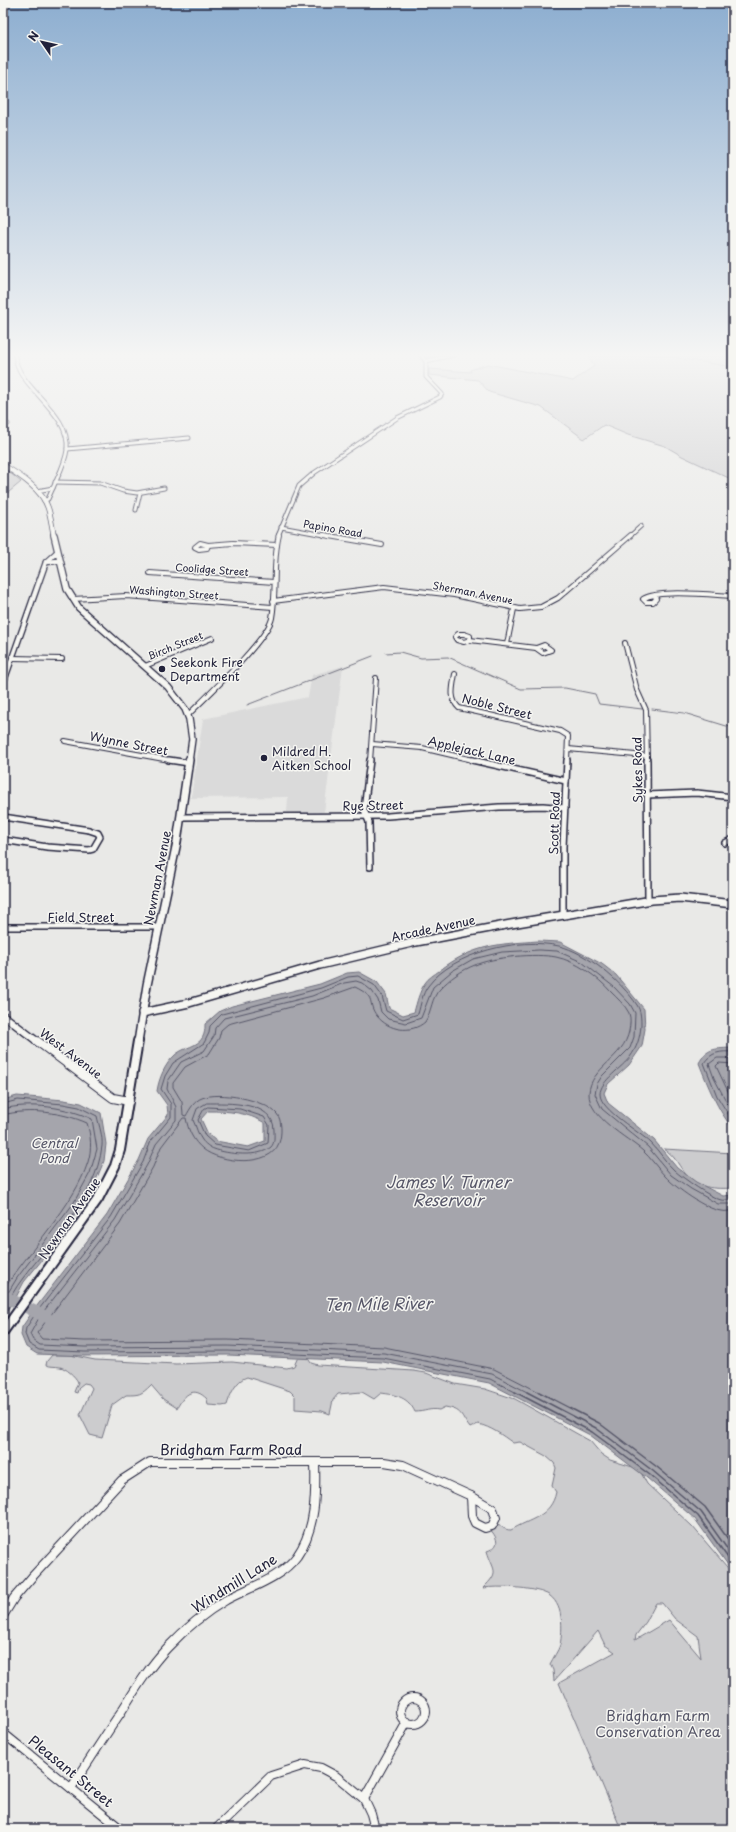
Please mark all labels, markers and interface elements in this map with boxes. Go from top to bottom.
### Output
north arrow [22,22,62,62]
text: N [24,28,43,44]
street label: Papino Road [302,515,364,541]
street label: Coolidge Street [175,559,249,579]
street label: Sherman Avenue [432,577,514,607]
street label: Washington Street [129,581,219,603]
street label: Birch Street [145,627,205,663]
place label: Seekonk Fire Department [170,653,243,685]
marker: Seekonk Fire Department [157,664,167,674]
street label: Noble Street [460,689,534,723]
street label: Wynne Street [88,727,170,759]
street label: Applejack Lane [426,731,518,769]
street label: Sykes Road [627,737,647,803]
place label: Mildred H. Aitken School [272,742,351,774]
marker: Mildred H. Aitken School [259,753,269,763]
street label: Scott Road [544,791,564,855]
street label: Rye Street [342,795,404,815]
street label: Newman Avenue [139,828,175,927]
street label: Field Street [48,908,115,926]
street label: Arcade Avenue [389,910,477,946]
street label: West Avenue [36,1024,106,1082]
water label: Central Pond [30,1133,80,1167]
water label: James V. Turner Reservoir [386,1169,513,1211]
street label: Newman Avenue [34,1173,104,1263]
water label: Ten Mile River [324,1290,435,1316]
street label: Bridgham Farm Road [160,1439,302,1460]
street label: Windmill Lane [187,1548,281,1618]
park label: Bridgham Farm Conservation Area [595,1705,721,1742]
street label: Pleasant Street [24,1730,118,1812]

